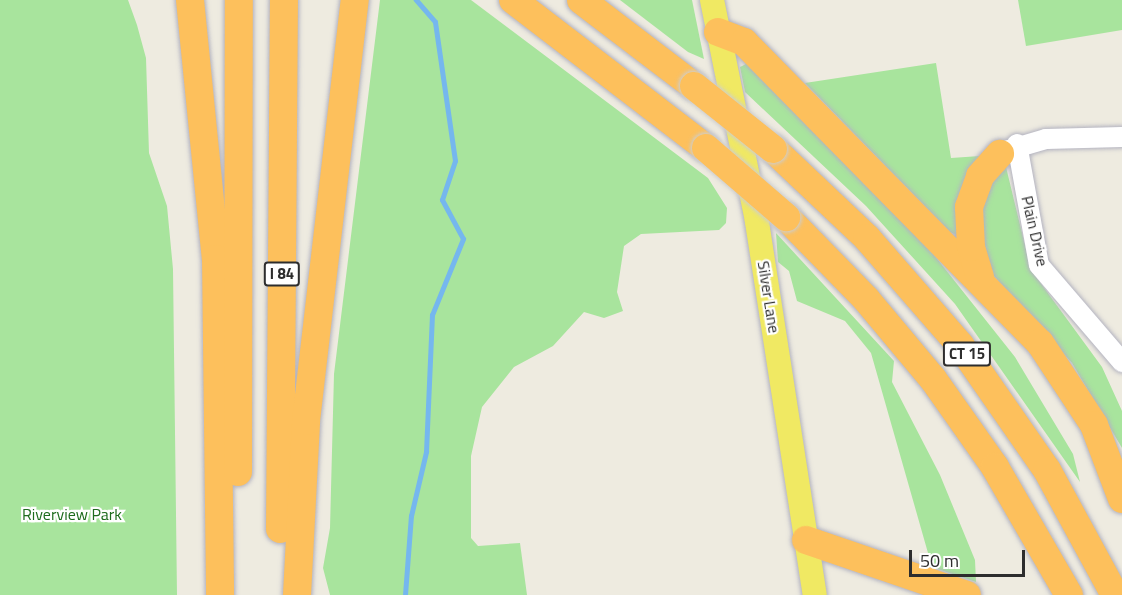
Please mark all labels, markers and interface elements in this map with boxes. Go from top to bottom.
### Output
street label: Plain Drive [1018,194,1052,268]
street label: Silver Lane [754,259,784,335]
road number: I 84 [262,262,302,286]
road number: CT 15 [942,342,992,366]
park label: Riverview Park [22,504,122,524]
scale bar [912,538,1028,576]
text: 50 m [920,547,959,574]

